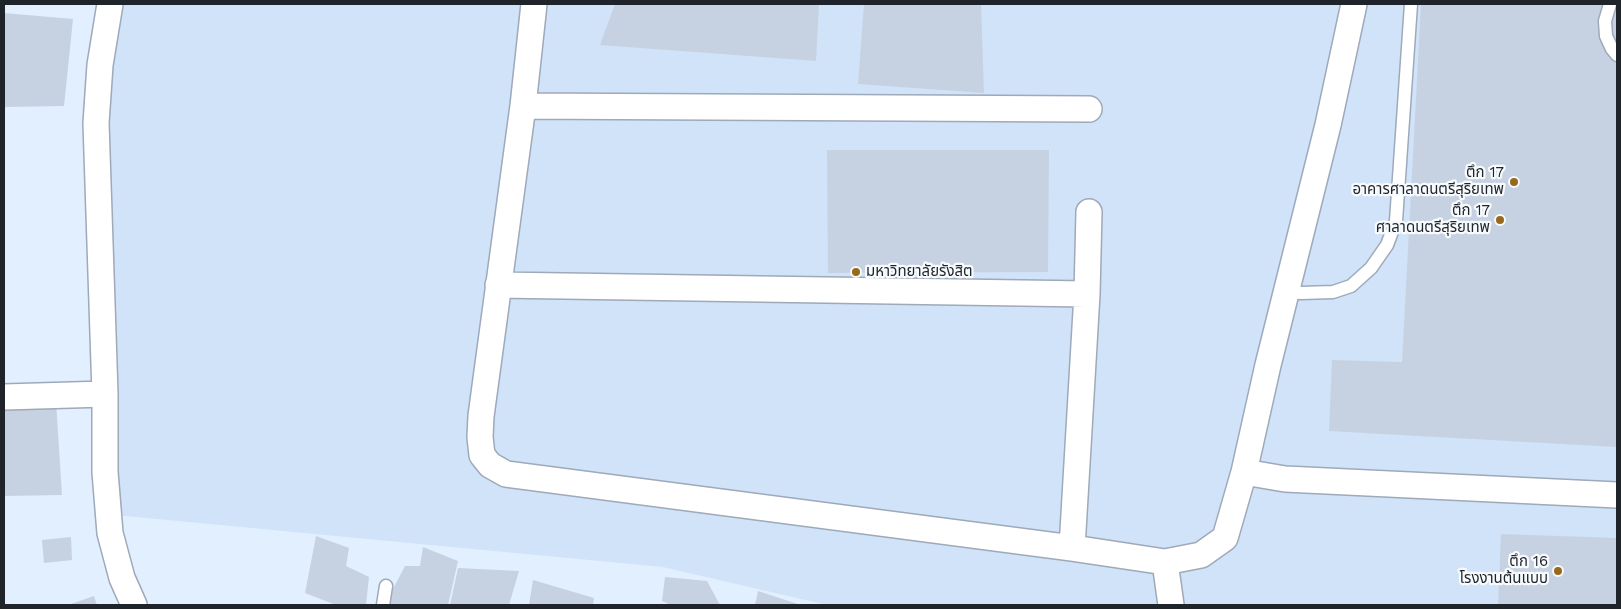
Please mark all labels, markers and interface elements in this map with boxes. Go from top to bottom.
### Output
place label: ตึก 17 อาคารศาลาดนตรีสุริยเทพ [1352,164,1504,199]
marker: ตึก 17 อาคารศาลาดนตรีสุริยเทพ [1508,176,1520,188]
place label: ตึก 17 ศาลาดนตรีสุริยเทพ [1376,202,1490,237]
marker: ตึก 17 ศาลาดนตรีสุริยเทพ [1494,214,1506,226]
place label: มหาวิทยาลัยรังสิต [866,263,973,281]
marker: มหาวิทยาลัยรังสิต [850,266,862,278]
place label: ตึก 16 โรงงานต้นแบบ [1460,553,1548,588]
marker: ตึก 16 โรงงานต้นแบบ [1552,565,1564,577]

